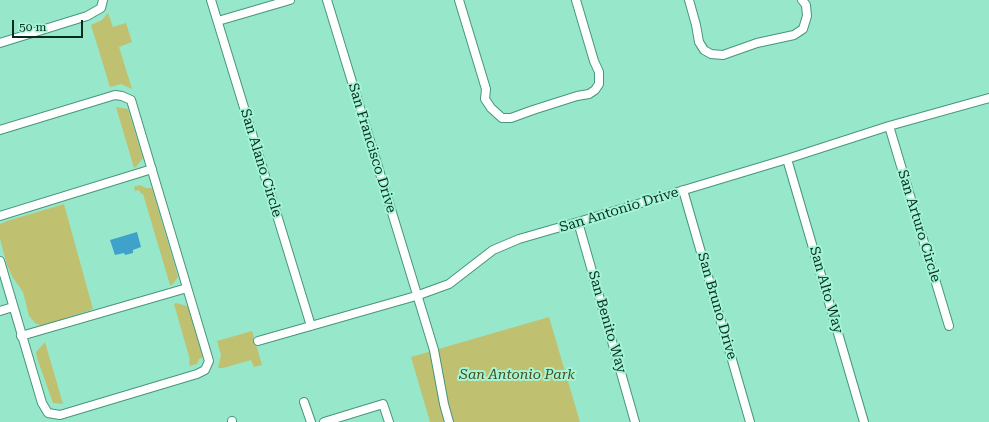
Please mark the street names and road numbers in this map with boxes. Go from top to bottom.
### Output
street label: San Francisco Drive [344,81,400,215]
street label: San Alano Circle [237,107,285,219]
street label: San Arturo Circle [894,168,944,284]
street label: San Antonio Drive [557,184,681,236]
street label: San Alto Way [806,245,846,335]
street label: San Bruno Drive [694,251,740,361]
street label: San Benito Way [584,269,630,375]

